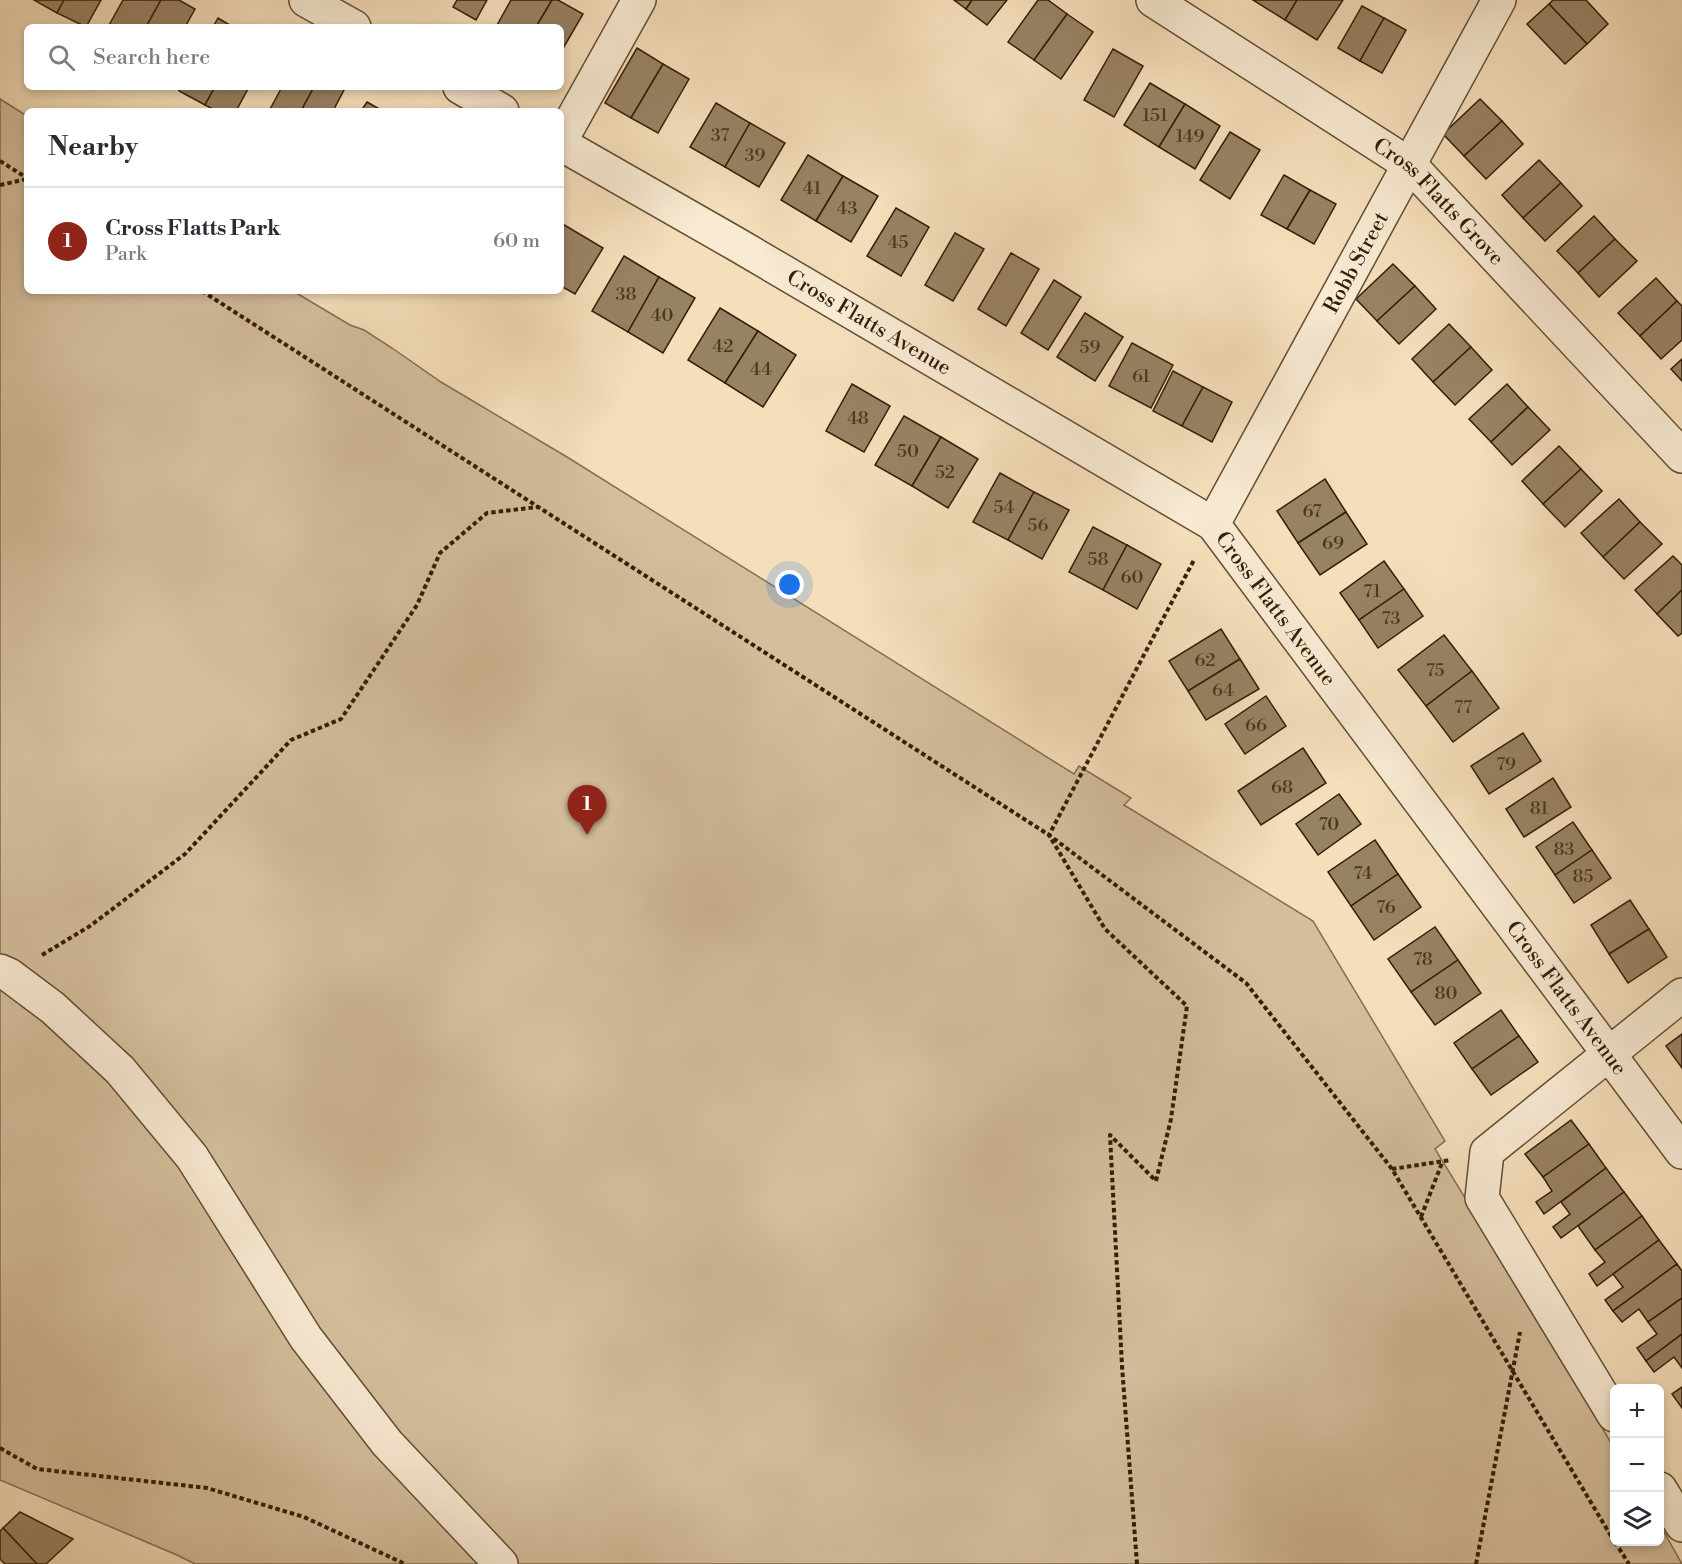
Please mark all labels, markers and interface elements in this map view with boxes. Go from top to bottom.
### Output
search box [24,24,564,90]
icon: search [45,41,78,74]
text: Search here [93,44,210,71]
house number: 151 [1142,104,1168,127]
house number: 37 [711,124,729,147]
house number: 149 [1176,125,1204,148]
text: Nearby [48,131,138,163]
street label: Cross Flatts Grove [1368,133,1509,271]
house number: 39 [745,144,766,167]
house number: 41 [803,177,821,200]
house number: 43 [837,197,857,220]
street label: Robb Street [1319,207,1395,318]
text: Cross Flatts Park [105,215,281,242]
text: 1 [63,229,72,254]
text: 60 m [493,229,540,254]
house number: 45 [888,231,908,254]
text: Park [105,242,147,267]
street label: Cross Flatts Avenue [782,265,956,381]
house number: 38 [616,283,636,306]
house number: 40 [651,304,673,327]
house number: 42 [713,335,733,358]
house number: 59 [1080,336,1101,359]
house number: 44 [750,358,772,381]
house number: 61 [1132,365,1150,388]
house number: 48 [847,407,869,430]
house number: 50 [897,440,919,463]
house number: 52 [935,461,955,484]
house number: 54 [994,496,1015,519]
house number: 67 [1302,500,1322,523]
house number: 56 [1028,514,1049,537]
street label: Cross Flatts Avenue [1209,527,1341,691]
house number: 69 [1322,532,1344,555]
house number: 58 [1088,548,1108,571]
house number: 60 [1121,566,1143,589]
your location [775,570,804,599]
house number: 71 [1363,580,1381,603]
house number: 73 [1382,607,1400,630]
house number: 62 [1194,649,1216,672]
house number: 75 [1426,659,1444,682]
house number: 64 [1212,679,1234,702]
house number: 77 [1454,696,1472,719]
house number: 66 [1245,714,1267,737]
house number: 79 [1496,753,1516,776]
house number: 68 [1271,776,1293,799]
pin: 1 [568,786,606,835]
house number: 81 [1530,797,1548,820]
house number: 70 [1319,813,1339,836]
house number: 83 [1554,838,1575,861]
house number: 74 [1354,862,1373,885]
house number: 85 [1573,865,1594,888]
house number: 76 [1376,896,1396,919]
street label: Cross Flatts Avenue [1500,916,1632,1081]
house number: 78 [1413,948,1433,971]
house number: 80 [1435,982,1458,1005]
map controls [1610,1384,1664,1546]
button: + [1610,1384,1664,1438]
button: − [1610,1438,1664,1492]
button: layers [1610,1492,1664,1546]

